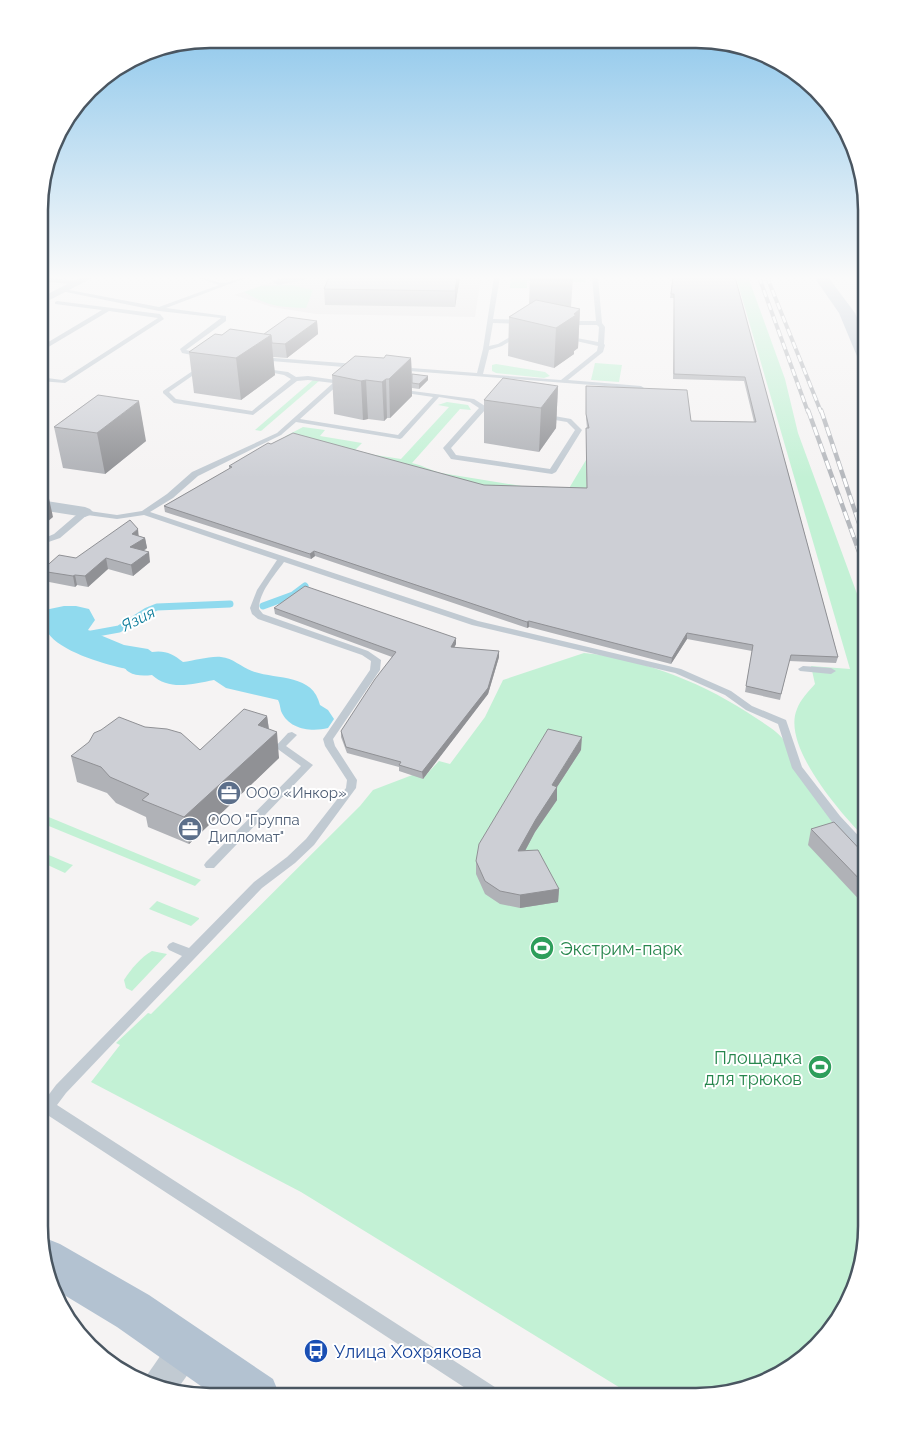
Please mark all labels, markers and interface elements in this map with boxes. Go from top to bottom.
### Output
water label: Язия [118,602,159,636]
office icon: ООО «Инкор» [216,780,242,806]
place label: ООО «Инкор» [246,784,347,802]
place label: ООО "Группа Дипломат" [208,811,300,846]
office icon: ООО "Группа Дипломат" [177,816,203,842]
sports icon: Экстрим-парк [529,935,555,961]
place label: Экстрим-парк [560,938,683,959]
place label: Площадка для трюков [704,1047,802,1089]
sports icon: Площадка для трюков [807,1054,833,1080]
bus stop icon: Улица Хохрякова [303,1338,329,1364]
place label: Улица Хохрякова [334,1341,481,1362]

